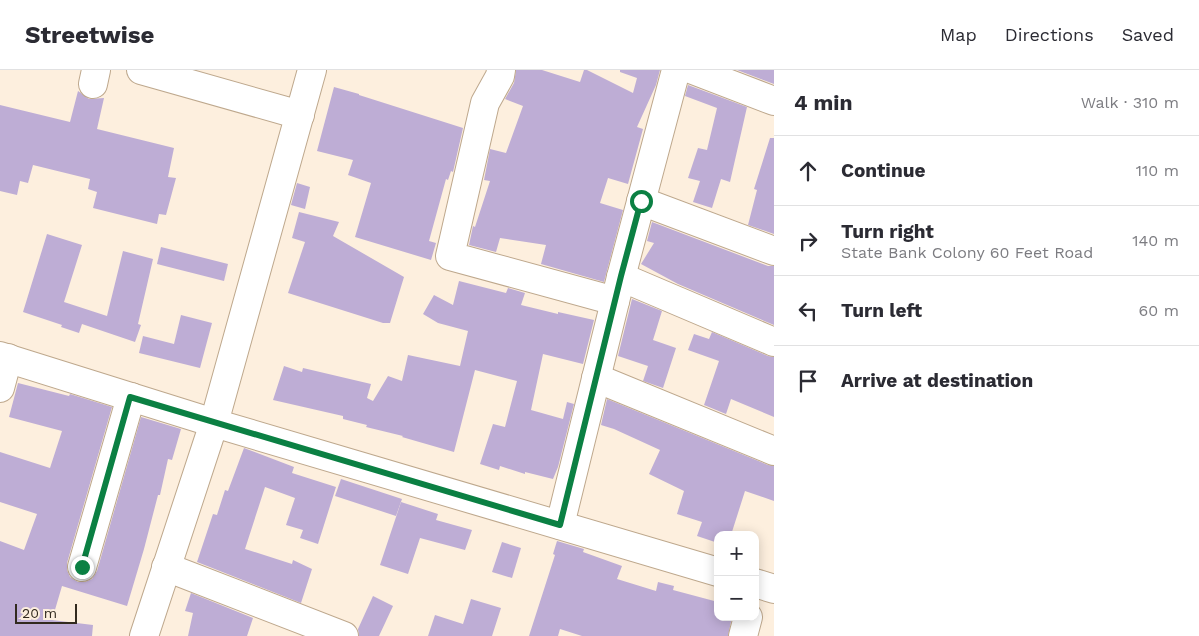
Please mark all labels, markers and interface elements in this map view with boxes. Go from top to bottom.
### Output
text: Streetwise [25,21,154,49]
text: Map [940,24,977,45]
text: Directions [1005,24,1094,45]
text: Saved [1122,24,1174,45]
text: 4 min [794,90,852,115]
text: Walk · 310 m [1081,93,1179,112]
icon: ahead [794,157,822,185]
text: Continue [841,159,925,182]
text: 110 m [1136,161,1179,180]
route start [630,190,653,213]
text: Turn right [841,220,934,243]
icon: right [794,227,822,255]
text: 140 m [1132,231,1179,250]
text: State Bank Colony 60 Feet Road [841,243,1093,262]
icon: left [794,297,822,325]
text: Turn left [841,299,922,322]
text: 60 m [1139,301,1179,320]
icon: arrive [794,367,822,395]
text: Arrive at destination [841,369,1033,392]
map controls [714,531,759,621]
button: + [714,531,759,576]
route end [71,556,94,579]
button: − [714,576,759,621]
scale bar [15,601,78,624]
text: 20 m [22,605,57,621]

